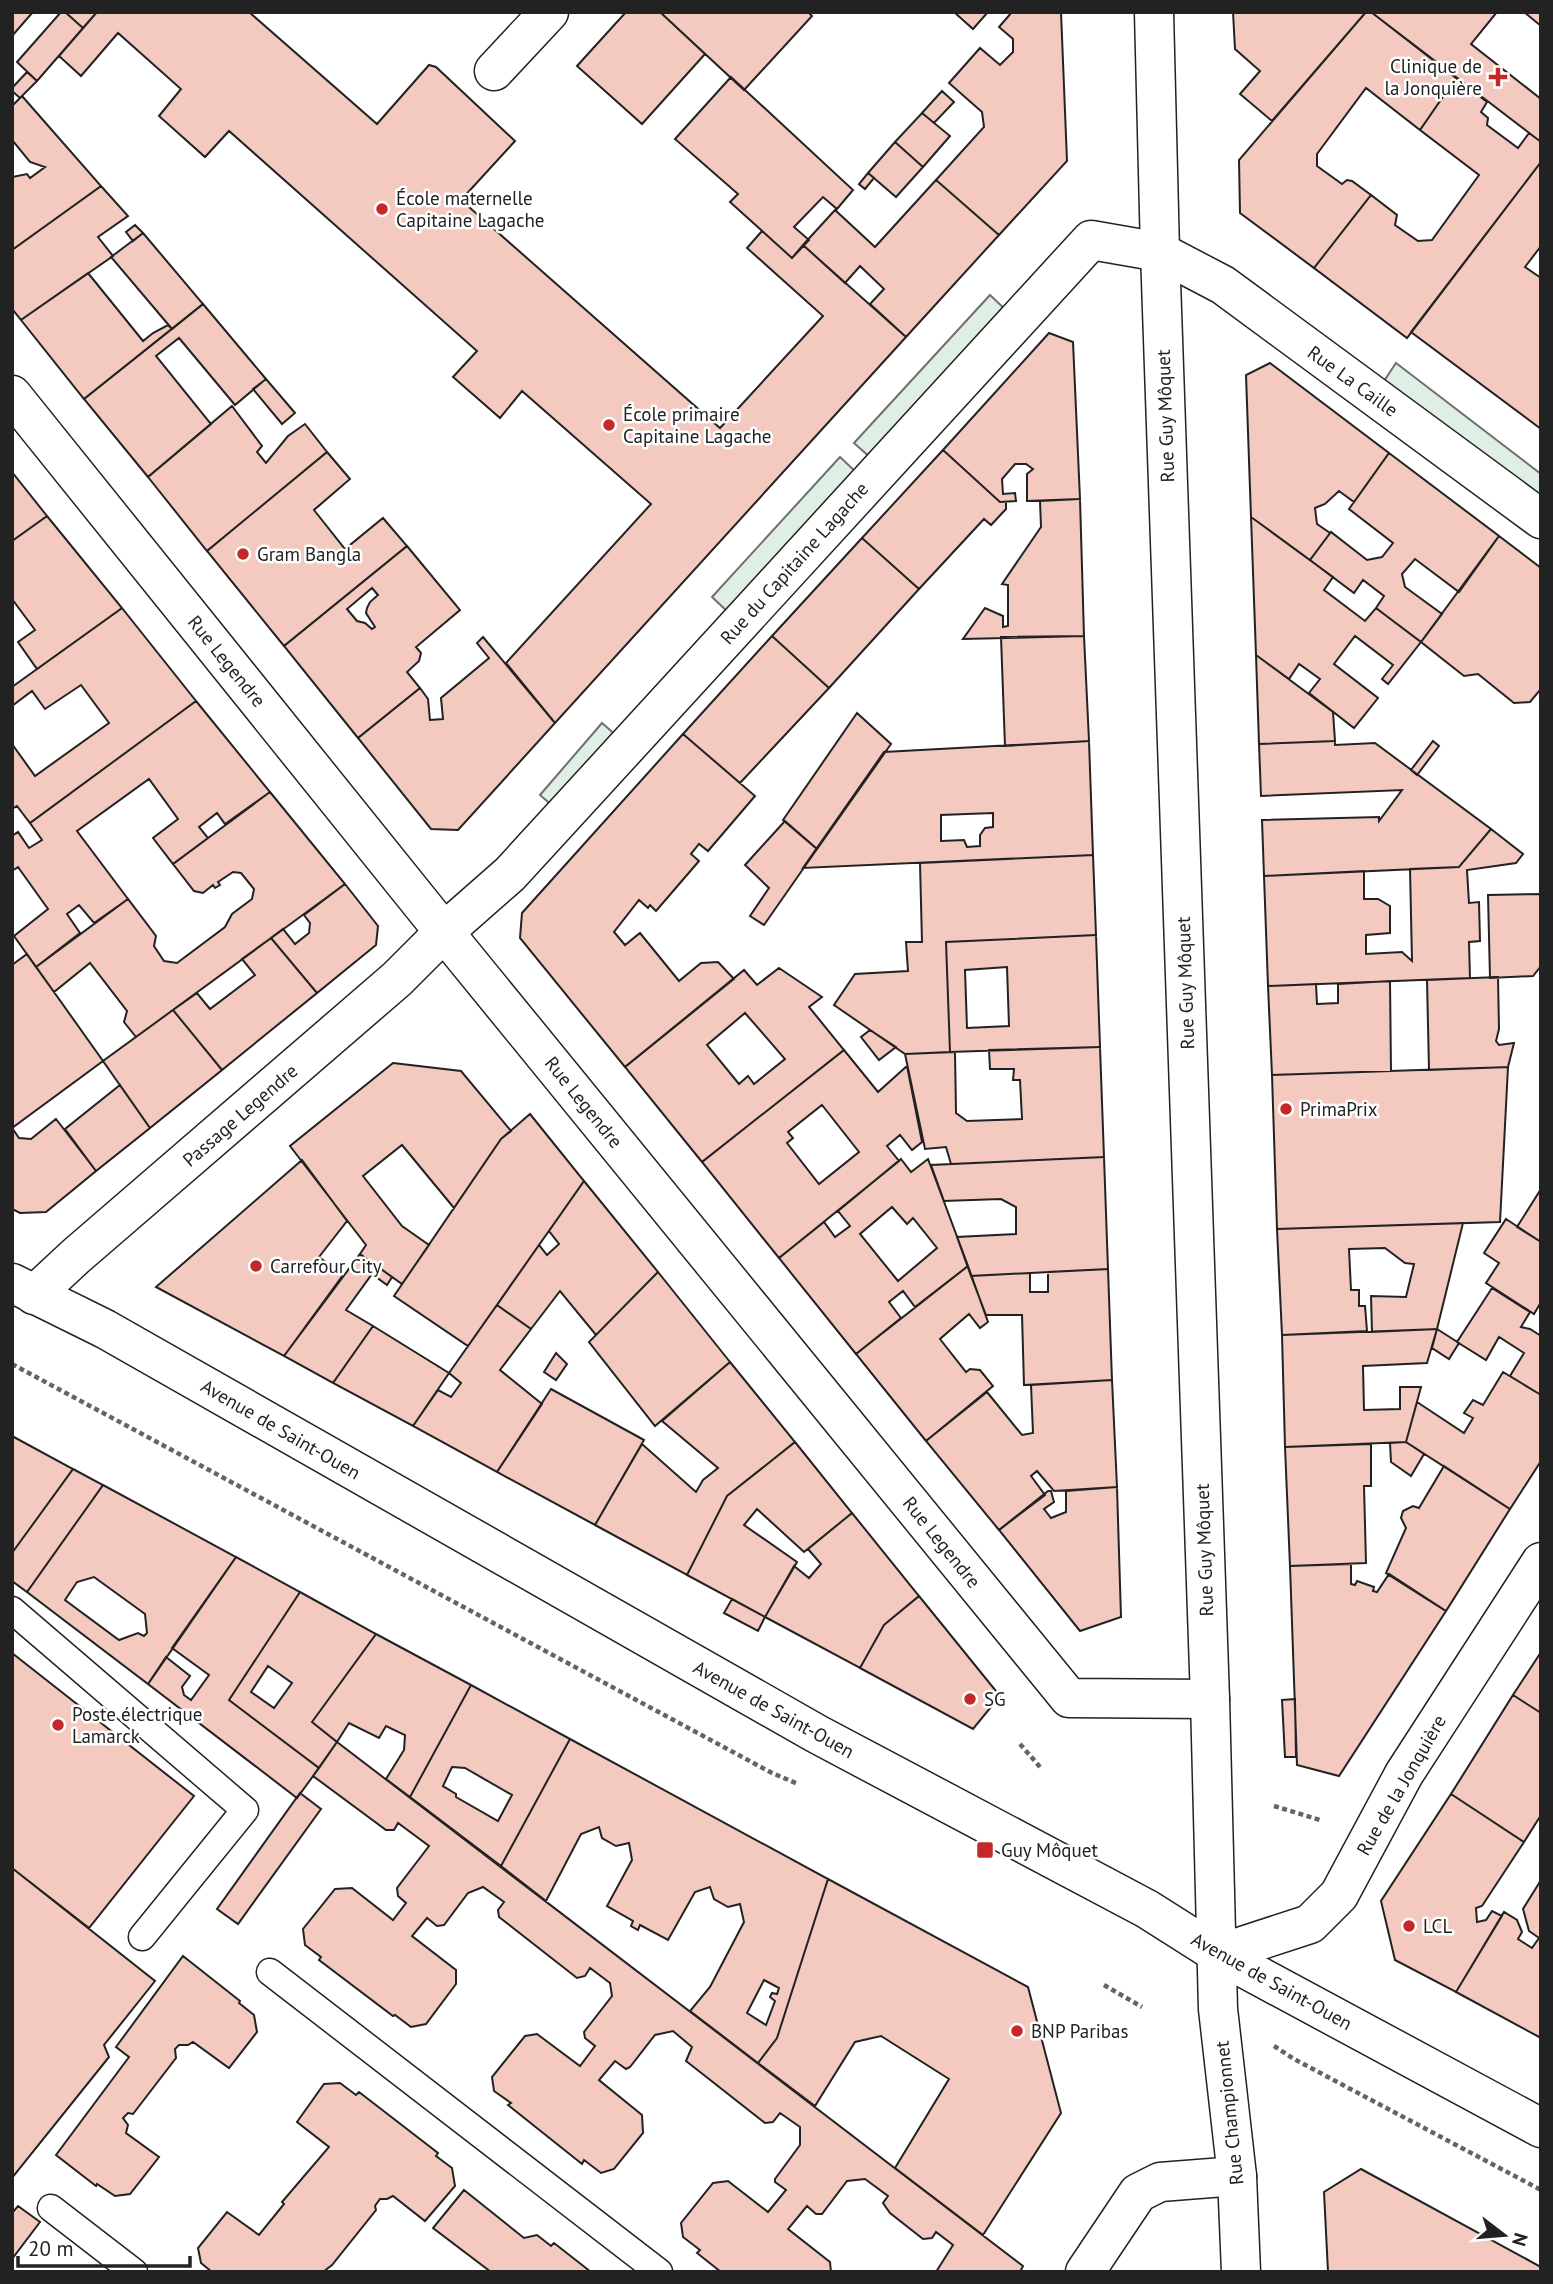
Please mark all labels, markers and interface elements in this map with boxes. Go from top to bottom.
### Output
place label: Clinique de la Jonquière [1385,54,1482,100]
marker: Clinique de la Jonquière [1488,67,1508,87]
place label: École maternelle Capitaine Lagache [396,186,545,232]
marker: École maternelle Capitaine Lagache [374,201,390,217]
street label: Rue La Caille [1303,340,1403,422]
street label: Rue Guy Môquet [1151,349,1179,483]
place label: École primaire Capitaine Lagache [623,402,772,448]
marker: École primaire Capitaine Lagache [601,417,617,433]
street label: Rue du Capitaine Lagache [715,477,873,649]
place label: Gram Bangla [257,542,361,566]
marker: Gram Bangla [235,546,251,562]
street label: Rue Legendre [183,610,271,712]
street label: Rue Guy Môquet [1171,916,1199,1050]
street label: Rue Legendre [540,1051,628,1153]
street label: Passage Legendre [178,1059,302,1171]
place label: PrimaPrix [1300,1097,1378,1121]
marker: PrimaPrix [1278,1101,1294,1117]
place label: Carrefour City [270,1254,382,1278]
marker: Carrefour City [248,1258,264,1274]
street label: Avenue de Saint-Ouen [197,1374,365,1484]
street label: Rue Guy Môquet [1190,1483,1218,1617]
street label: Rue Legendre [898,1491,986,1593]
street label: Avenue de Saint-Ouen [689,1655,859,1763]
place label: SG [984,1687,1006,1711]
marker: SG [962,1691,978,1707]
place label: Poste électrique Lamarck [72,1702,202,1748]
street label: Rue de la Jonquière [1351,1710,1451,1860]
marker: Poste électrique Lamarck [50,1717,66,1733]
place label: Guy Môquet [1001,1838,1098,1862]
marker: Guy Môquet [975,1840,995,1860]
place label: LCL [1423,1914,1452,1938]
marker: LCL [1401,1918,1417,1934]
street label: Avenue de Saint-Ouen [1187,1927,1357,2035]
place label: BNP Paribas [1031,2019,1128,2043]
marker: BNP Paribas [1009,2023,1025,2039]
street label: Rue Championnet [1209,2039,1248,2186]
north arrow [1469,2200,1539,2270]
scale bar [18,2224,189,2268]
text: N [1507,2230,1534,2249]
text: 20 m [28,2235,74,2262]

